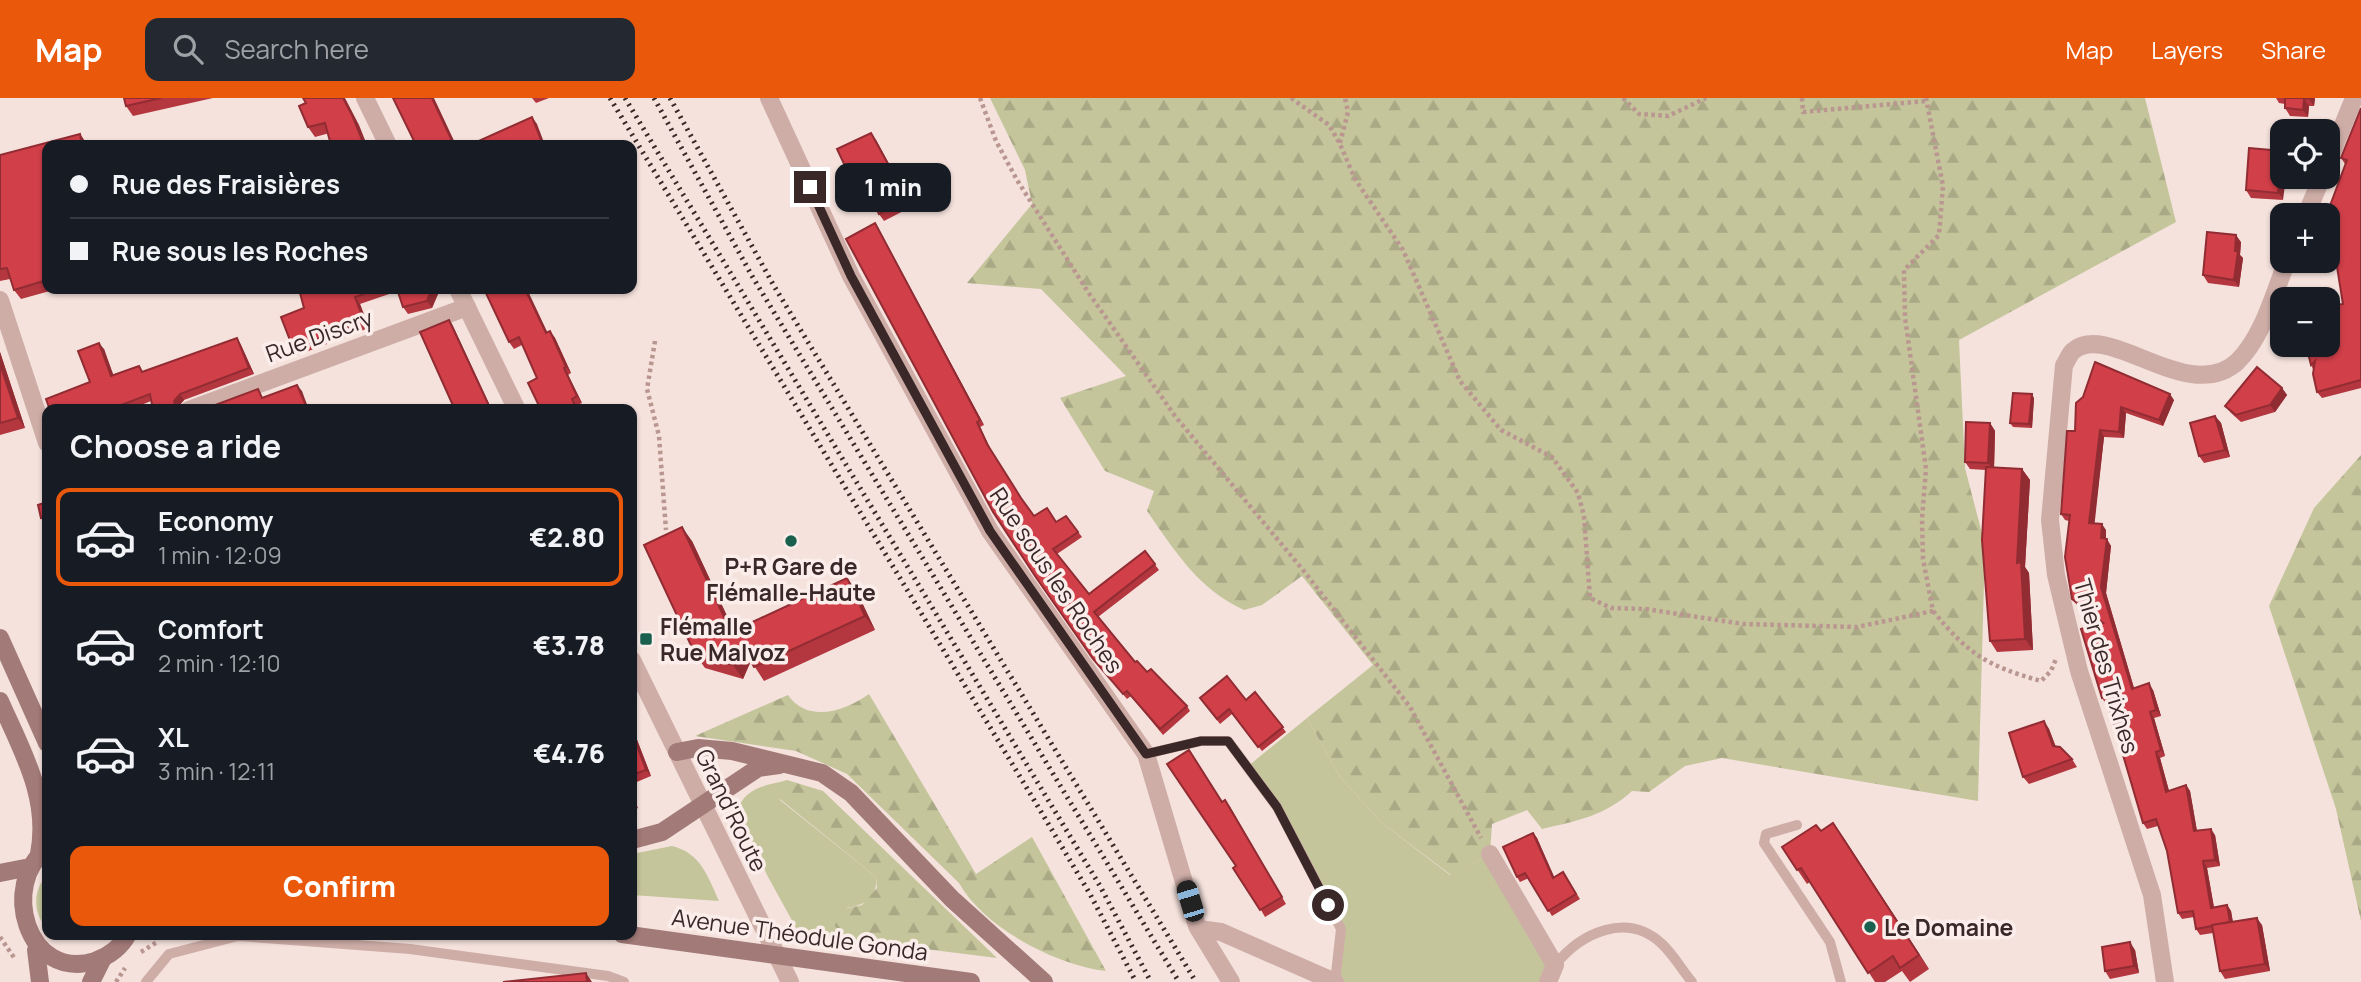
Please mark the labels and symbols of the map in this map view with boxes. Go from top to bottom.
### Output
callout: 1 min [834,162,950,212]
route end [794,171,826,203]
street label: Rue Discry [261,301,377,369]
street label: Rue sous les Roches [983,481,1131,679]
marker: P+R Gare de Flémalle-Haute [783,533,799,549]
place label: P+R Gare de Flémalle-Haute [706,550,876,608]
street label: Thier des Trixhes [2067,575,2147,757]
place label: Flémalle Rue Malvoz [660,610,786,668]
marker: Flémalle Rue Malvoz [638,631,654,647]
street label: Grand'Route [688,743,776,877]
car [1174,878,1207,924]
route start [1312,889,1344,921]
street label: Avenue Théodule Gonda [670,900,930,968]
place label: Le Domaine [1884,911,2014,943]
marker: Le Domaine [1862,919,1878,935]

